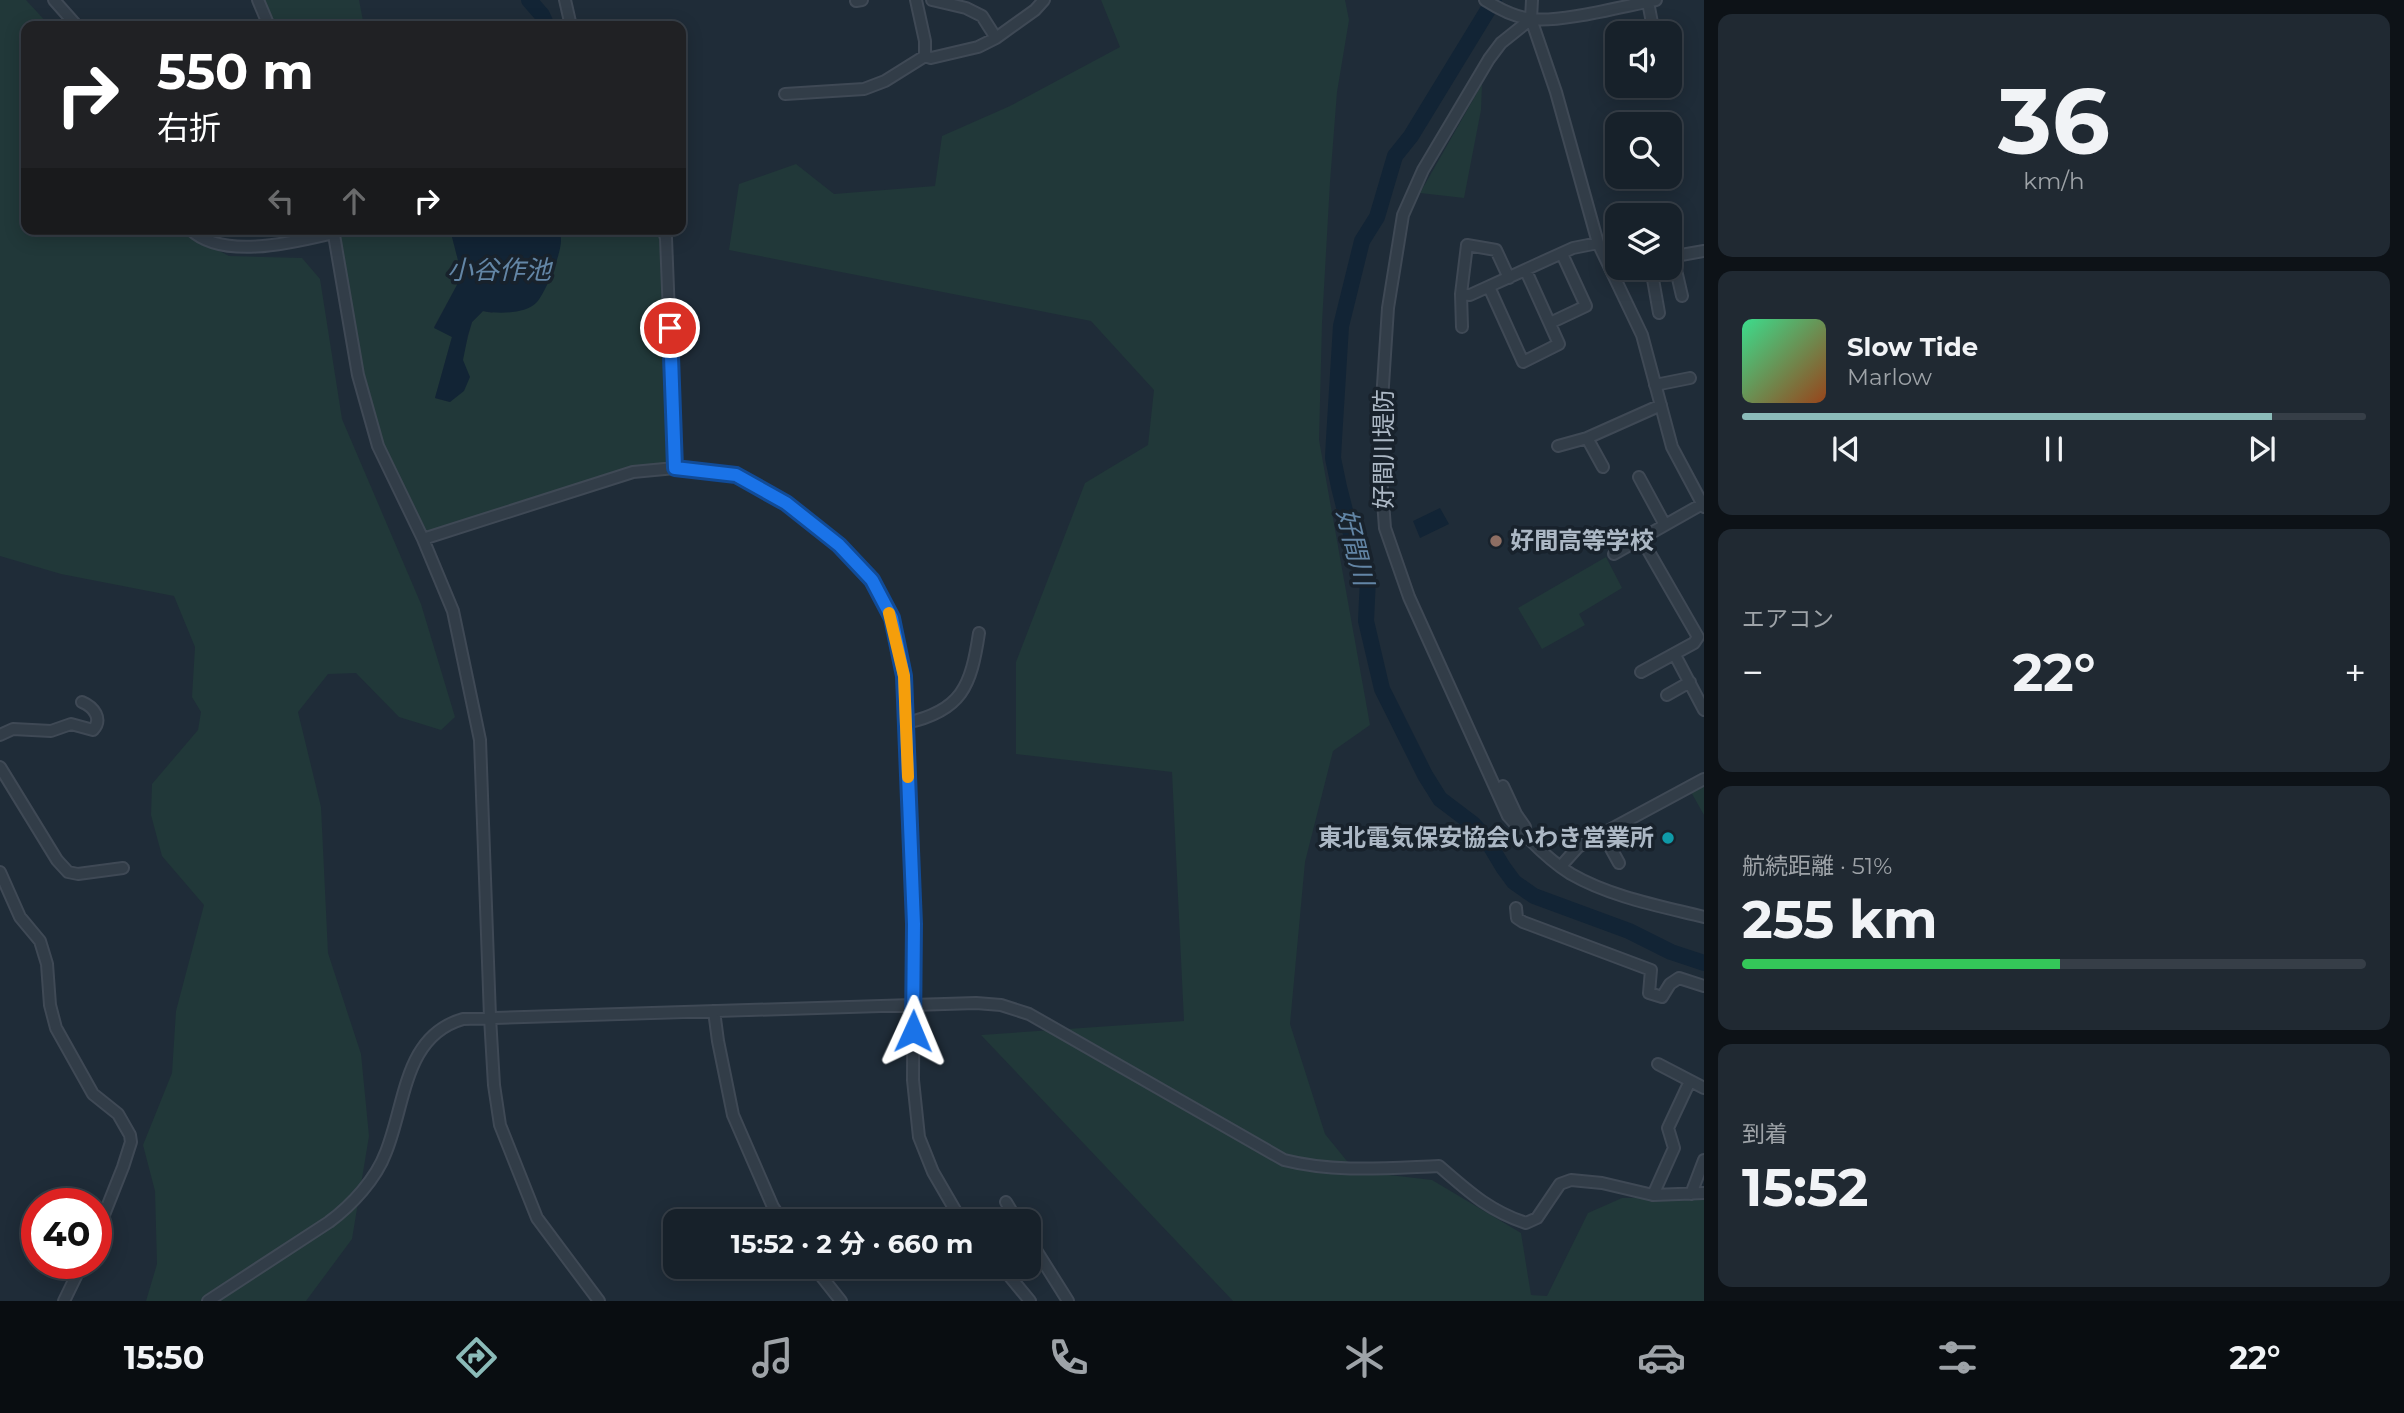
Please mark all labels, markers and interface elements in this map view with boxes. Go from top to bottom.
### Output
map controls [1605,21,1682,280]
button: sound [1605,21,1682,98]
text: 550 m [157,42,314,101]
icon: right [42,49,133,140]
text: 36 [1998,66,2110,177]
text: 右折 [157,108,221,147]
button: search [1605,112,1682,189]
text: km/h [2023,167,2085,195]
icon: left [262,182,300,220]
icon: ahead [335,182,373,220]
icon: right [408,182,446,220]
button: layers [1605,203,1682,280]
water label: 小谷作池 [447,254,554,286]
pin [640,298,700,358]
icon: arrive [651,309,689,347]
text: Slow Tide [1847,331,1978,363]
text: Marlow [1847,363,1932,391]
street label: 好間川堤防 [1369,389,1398,509]
icon: previous [1827,430,1865,468]
icon: pause [2035,430,2073,468]
icon: next [2243,430,2281,468]
water label: 好間川 [1330,505,1381,592]
place label: 好間高等学校 [1510,526,1654,555]
marker: 好間高等学校 [1488,533,1504,549]
text: エアコン [1742,605,1834,633]
text: 22° [2012,641,2096,704]
text: − [1742,649,1764,696]
text: + [2344,649,2366,696]
place label: 東北電気保安協会いわき営業所 [1318,823,1654,852]
marker: 東北電気保安協会いわき営業所 [1660,830,1676,846]
text: 航続距離 · 51% [1742,852,1892,880]
text: 255 km [1742,888,1937,951]
position arrow [876,994,950,1068]
text: 到着 [1742,1120,1788,1148]
text: 15:52 [1742,1156,1868,1219]
speed limit sign: 40 [21,1188,112,1279]
text: 15:52 · 2 分 · 660 m [731,1228,973,1260]
icon: directions [452,1333,501,1382]
icon: music [748,1333,797,1382]
icon: phone [1044,1333,1093,1382]
icon: climate [1340,1333,1389,1382]
icon: car [1637,1333,1686,1382]
icon: filters [1933,1333,1982,1382]
text: 15:50 [124,1338,204,1377]
text: 22° [2229,1338,2280,1377]

